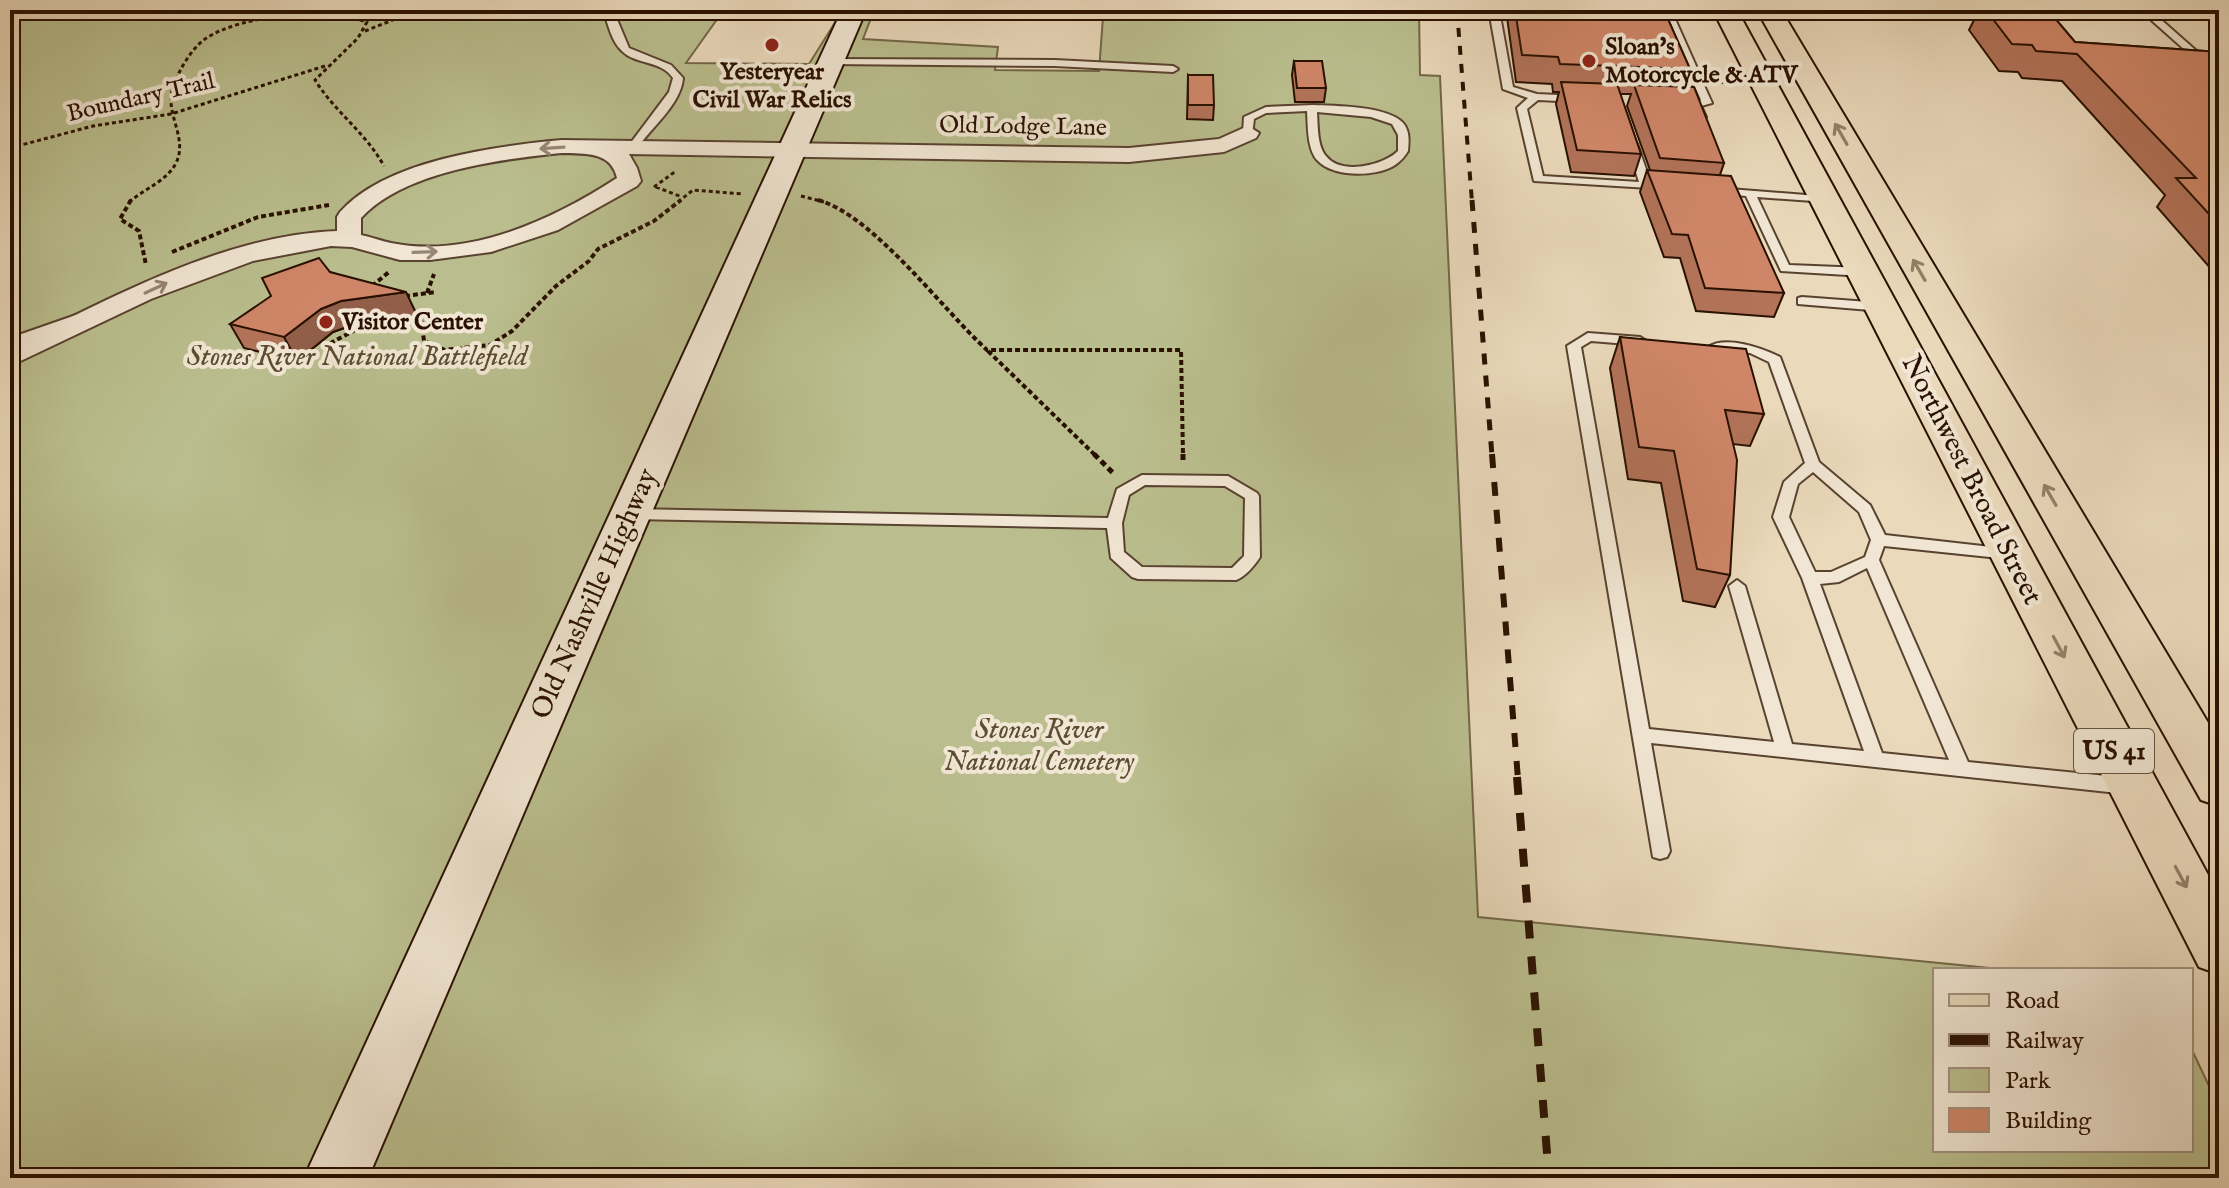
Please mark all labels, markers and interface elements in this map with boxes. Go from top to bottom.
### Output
place label: Sloan's Motorcycle & ATV [1605,32,1799,91]
marker: Yesteryear Civil War Relics [763,36,781,54]
marker: Sloan's Motorcycle & ATV [1580,52,1598,70]
place label: Yesteryear Civil War Relics [693,57,852,116]
street label: Boundary Trail [64,66,218,130]
street label: Old Lodge Lane [939,110,1107,144]
one-way arrow [1833,123,1849,146]
one-way arrow [539,141,566,156]
one-way arrow [411,244,438,259]
one-way arrow [1911,259,1927,282]
one-way arrow [144,280,168,295]
place label: Visitor Center [341,307,483,338]
marker: Visitor Center [317,313,335,331]
park label: Stones River National Battlefield [186,340,529,375]
street label: Northwest Broad Street [1893,349,2049,611]
street label: Old Nashville Highway [524,463,666,725]
one-way arrow [2042,484,2058,507]
one-way arrow [2051,635,2067,659]
park label: Stones River National Cemetery [944,713,1135,780]
road number: US 41 [2074,729,2154,773]
one-way arrow [2173,864,2189,888]
legend [1933,968,2193,1152]
text: Road [2005,986,2059,1017]
text: Railway [2005,1026,2084,1057]
text: Park [2005,1066,2051,1097]
text: Building [2005,1106,2092,1137]

